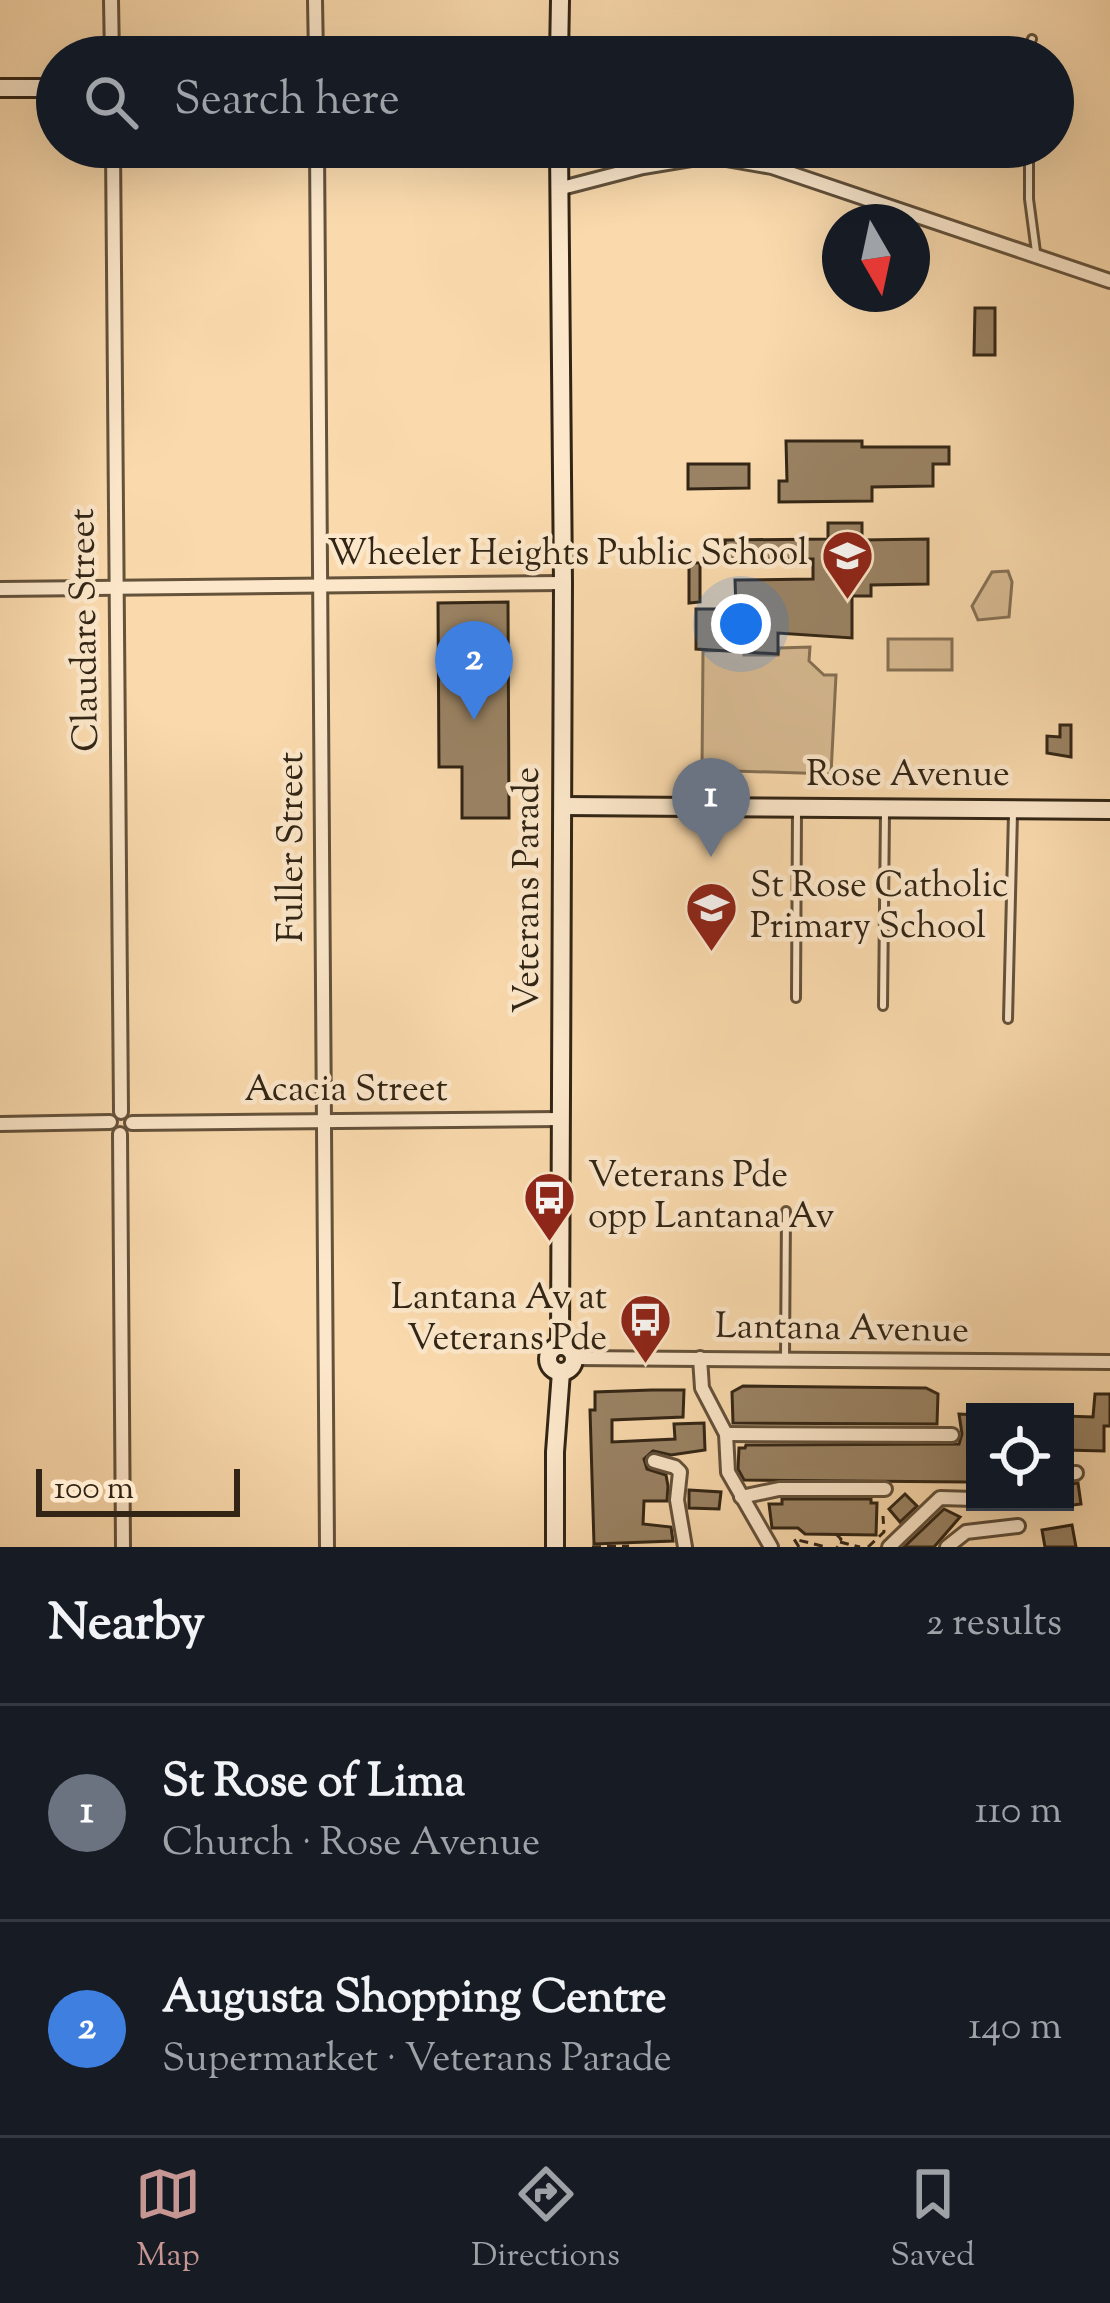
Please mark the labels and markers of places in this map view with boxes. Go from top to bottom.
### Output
school or university icon: Wheeler Heights Public School [819,527,875,601]
place label: Wheeler Heights Public School [327,529,808,581]
pin: 2 [435,621,513,720]
pin: 1 [672,758,750,857]
place label: St Rose Catholic Primary School [750,861,1008,954]
school or university icon: St Rose Catholic Primary School [683,880,739,954]
place label: Veterans Pde opp Lantana Av [588,1151,835,1244]
bus stop icon: Veterans Pde opp Lantana Av [521,1170,577,1244]
place label: Lantana Av at Veterans Pde [391,1273,607,1366]
bus stop icon: Lantana Av at Veterans Pde [618,1292,674,1366]

